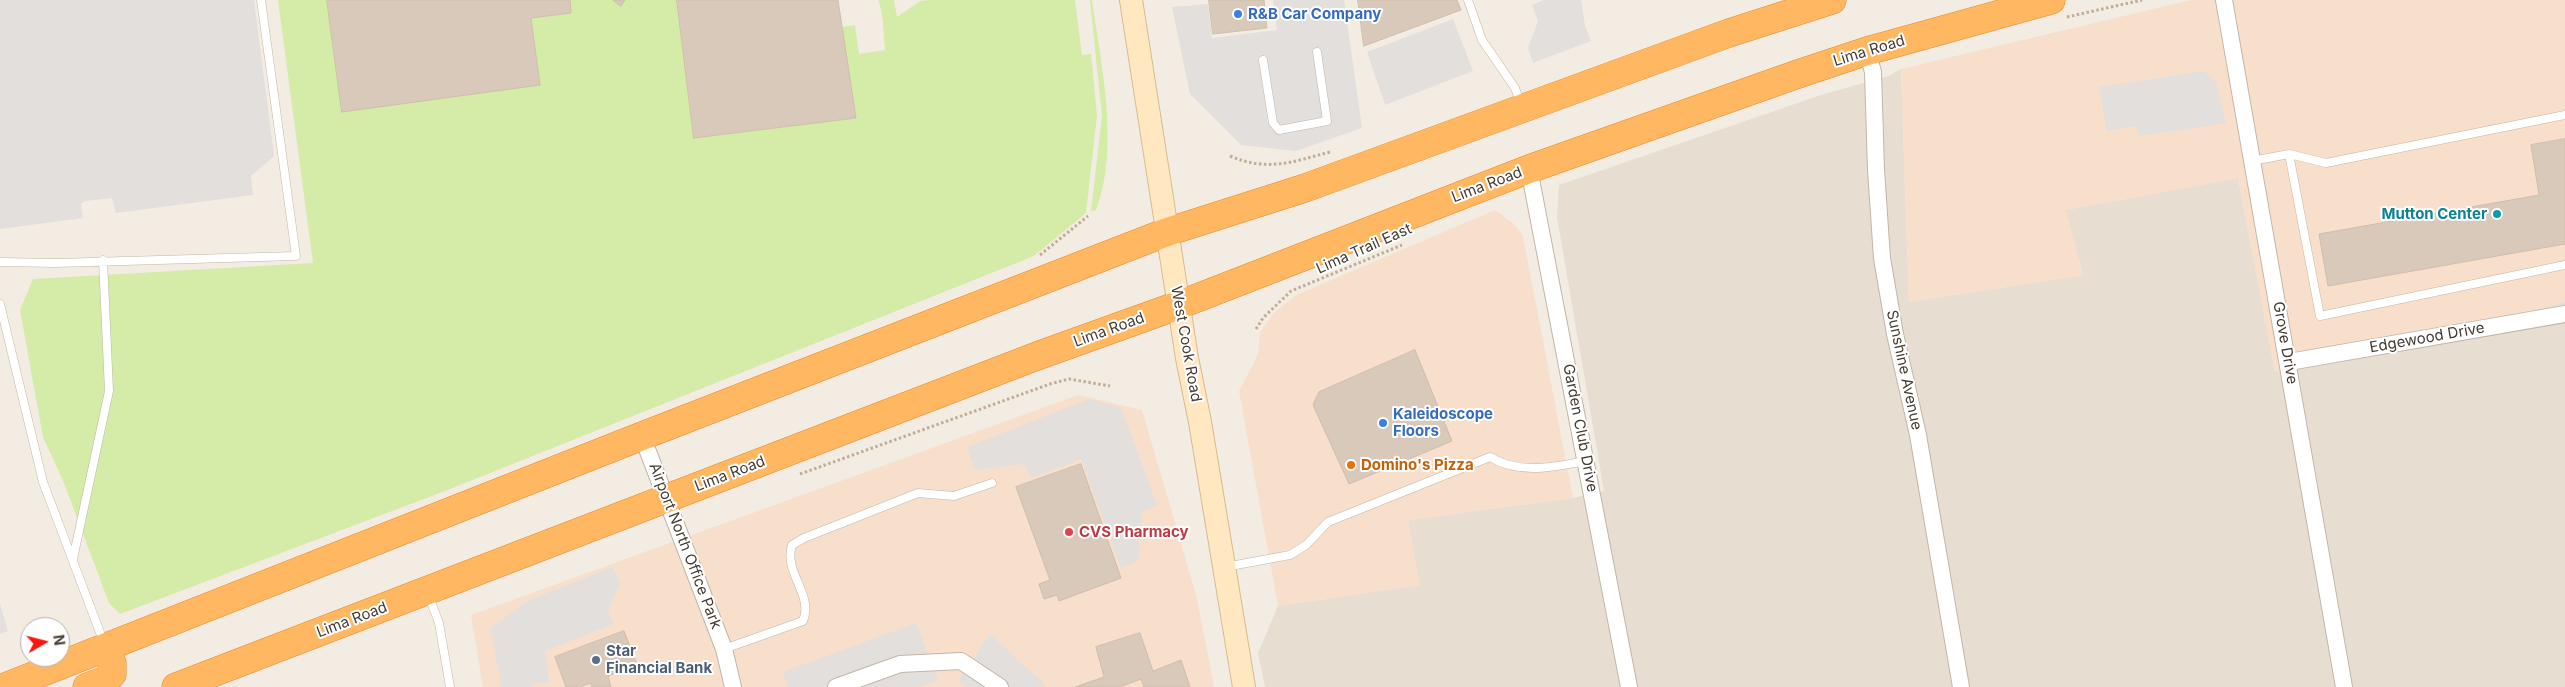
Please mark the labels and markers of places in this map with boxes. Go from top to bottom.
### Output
place label: R&B Car Company [1248,5,1381,23]
marker: R&B Car Company [1232,8,1244,20]
place label: Mutton Center [2382,205,2487,223]
marker: Mutton Center [2491,208,2503,220]
place label: Kaleidoscope Floors [1393,405,1493,440]
marker: Kaleidoscope Floors [1377,417,1389,429]
place label: Domino's Pizza [1361,456,1474,474]
marker: Domino's Pizza [1345,459,1357,471]
place label: CVS Pharmacy [1079,523,1189,541]
marker: CVS Pharmacy [1063,526,1075,538]
place label: Star Financial Bank [606,642,712,677]
marker: Star Financial Bank [590,654,602,666]

